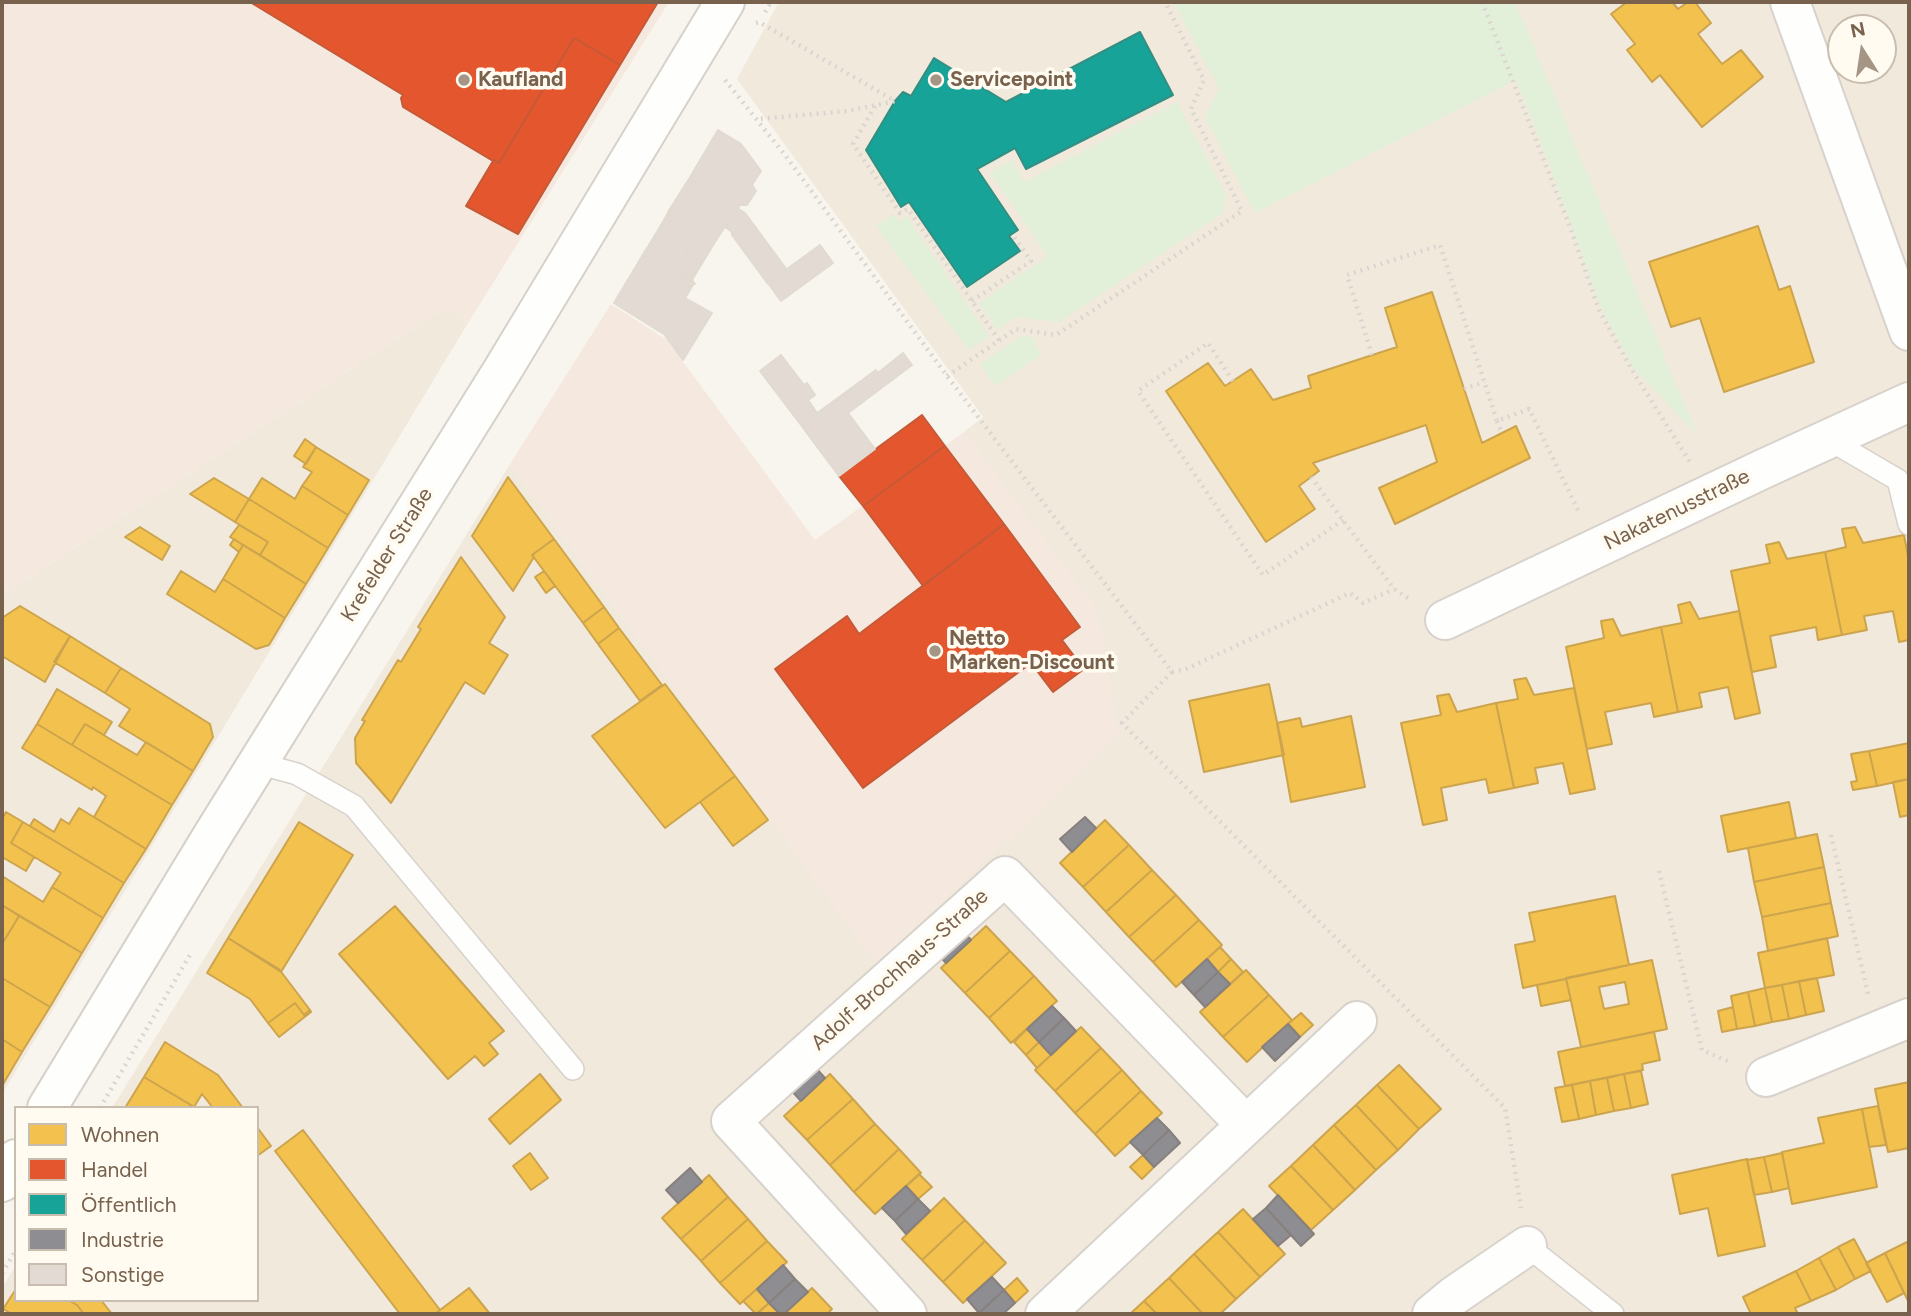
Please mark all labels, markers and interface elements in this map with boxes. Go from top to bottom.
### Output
north arrow [1827,14,1897,84]
text: N [1848,17,1868,43]
place label: Kaufland [478,67,564,93]
place label: Servicepoint [950,67,1073,93]
marker: Kaufland [456,72,472,88]
marker: Servicepoint [928,72,944,88]
street label: Nakatenusstraße [1600,464,1754,556]
street label: Krefelder Straße [336,483,438,627]
place label: Netto Marken-Discount [949,626,1115,676]
marker: Netto Marken-Discount [927,643,943,659]
street label: Adolf-Brochhaus-Straße [806,884,994,1056]
legend [14,1106,259,1302]
text: Wohnen [81,1122,159,1147]
text: Handel [81,1157,148,1182]
text: Öffentlich [81,1192,176,1217]
text: Industrie [81,1227,164,1252]
text: Sonstige [81,1262,164,1287]

